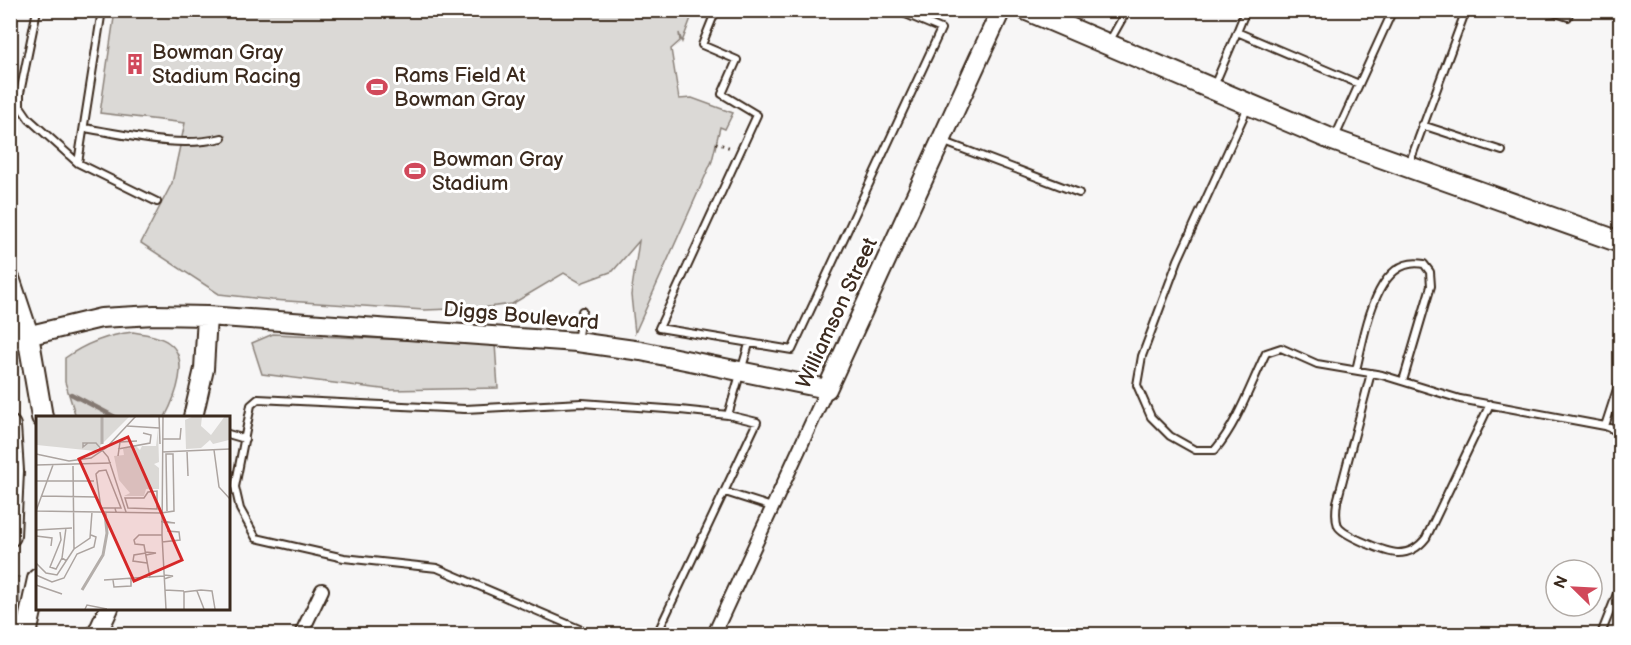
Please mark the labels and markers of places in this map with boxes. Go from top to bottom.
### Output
place label: Bowman Gray Stadium Racing [152,40,301,89]
building icon: Bowman Gray Stadium Racing [123,52,147,76]
place label: Rams Field At Bowman Gray [394,63,526,112]
sports icon: Rams Field At Bowman Gray [365,75,389,99]
place label: Bowman Gray Stadium [432,147,564,196]
sports icon: Bowman Gray Stadium [403,159,427,183]

